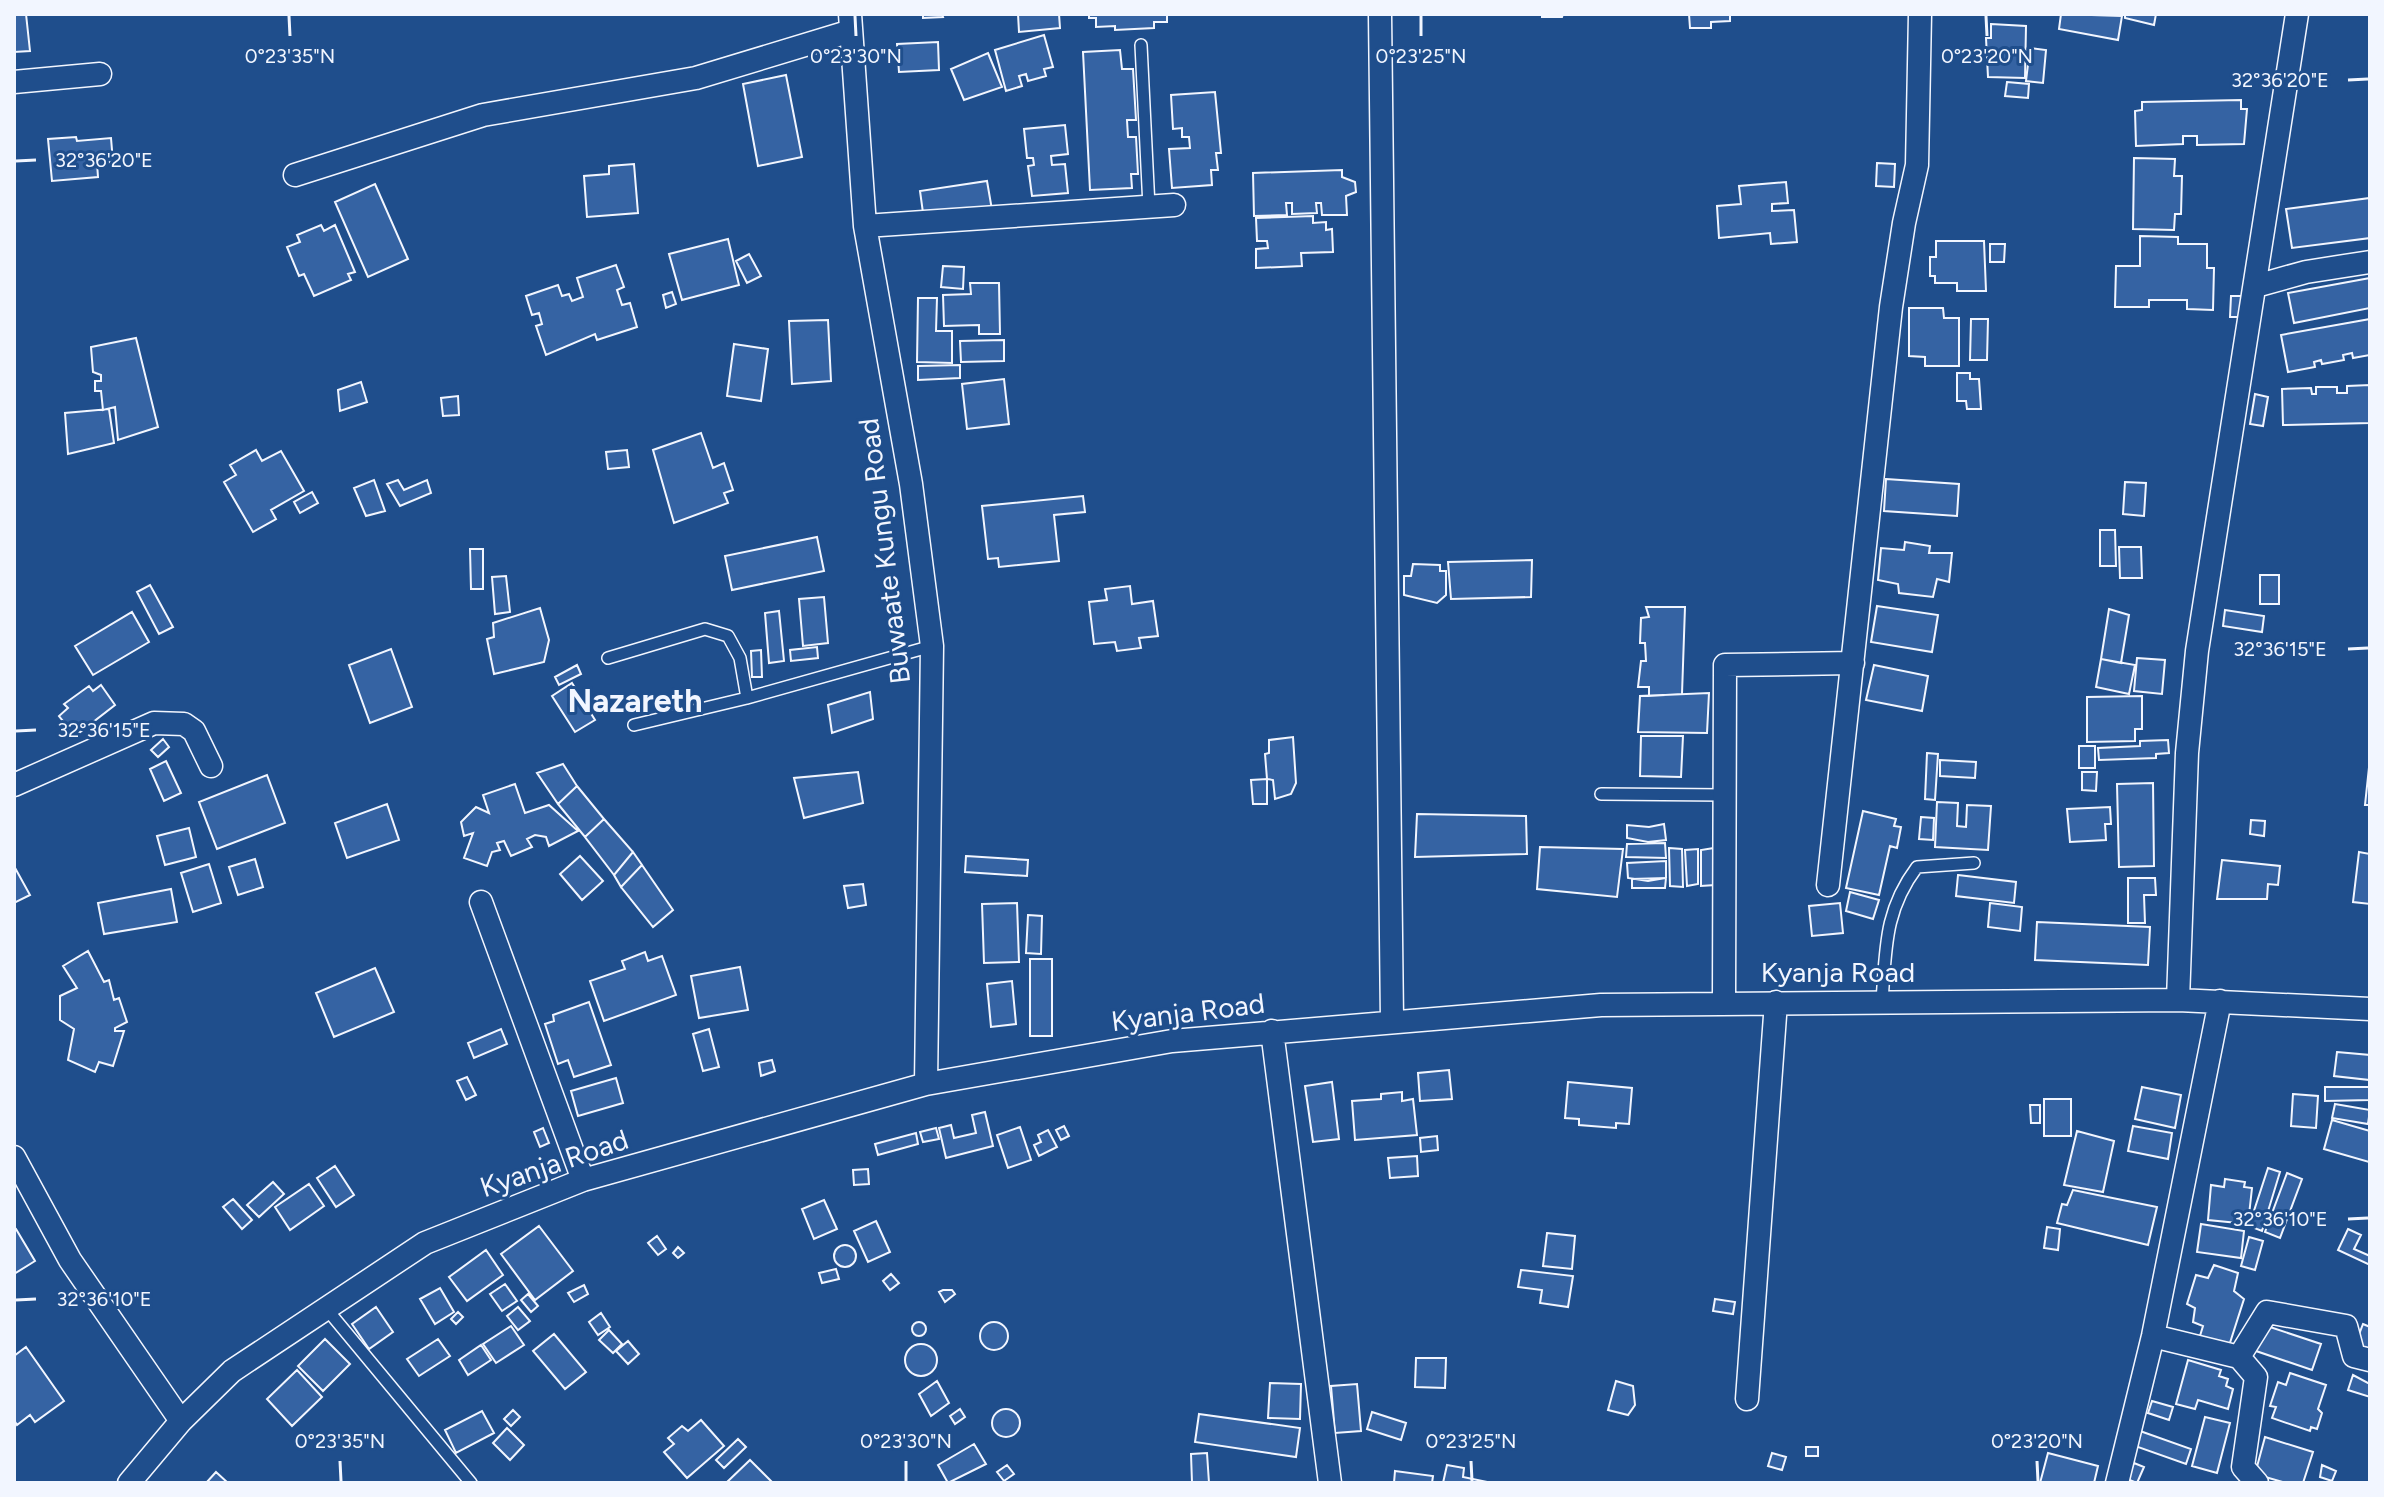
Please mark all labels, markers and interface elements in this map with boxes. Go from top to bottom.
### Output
text: 0°23'35"N [245,44,335,68]
text: 0°23'30"N [810,44,902,68]
text: 0°23'25"N [1376,44,1466,68]
text: 0°23'20"N [1941,44,2033,68]
text: 32°36'20"E [2231,68,2329,92]
text: 32°36'20"E [55,148,153,172]
street label: Buwaate Kungu Road [851,416,917,686]
text: 32°36'15"E [2233,637,2327,661]
district label: Nazareth [567,682,703,720]
text: 32°36'15"E [57,718,151,742]
street label: Kyanja Road [1761,955,1915,989]
street label: Kyanja Road [1109,986,1267,1038]
street label: Kyanja Road [475,1122,633,1204]
text: 32°36'10"E [2233,1207,2327,1231]
text: 32°36'10"E [57,1287,151,1311]
text: 0°23'35"N [295,1429,385,1453]
text: 0°23'30"N [860,1429,952,1453]
text: 0°23'25"N [1426,1429,1516,1453]
text: 0°23'20"N [1991,1429,2083,1453]

